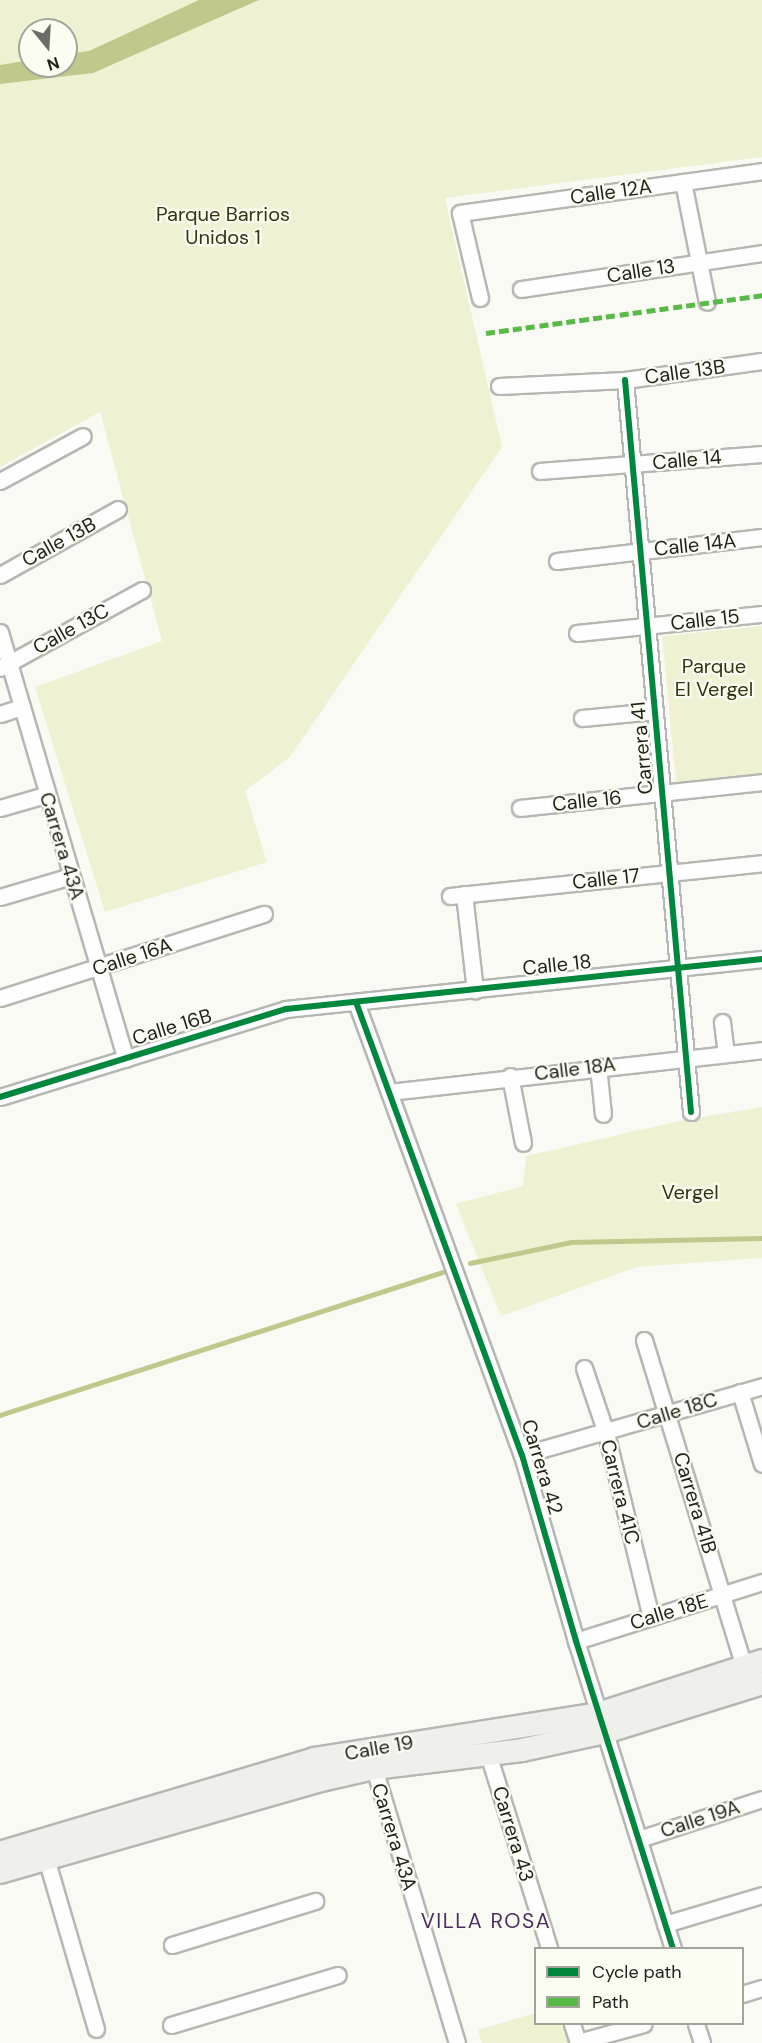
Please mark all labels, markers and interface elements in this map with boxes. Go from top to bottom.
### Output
north arrow [18,18,78,78]
text: N [44,52,62,75]
street label: Calle 12A [569,174,653,210]
park label: Parque Barrios Unidos 1 [156,202,290,249]
street label: Calle 13 [605,254,677,288]
street label: Calle 13B [643,354,727,390]
street label: Calle 14 [651,445,723,475]
street label: Calle 13B [18,512,100,572]
street label: Calle 14A [653,529,737,561]
street label: Calle 13C [29,598,113,660]
street label: Calle 15 [669,604,741,636]
park label: Parque El Vergel [675,655,753,702]
street label: Carrera 41 [626,701,658,795]
street label: Calle 16 [551,785,623,817]
street label: Carrera 43A [34,789,90,903]
street label: Calle 17 [571,864,641,894]
street label: Calle 16A [89,933,175,981]
street label: Calle 18 [521,949,593,981]
street label: Calle 16B [129,1004,215,1050]
street label: Calle 18A [533,1052,617,1086]
park label: Vergel [661,1180,719,1204]
street label: Calle 18C [634,1387,720,1435]
street label: Carrera 42 [516,1417,568,1517]
street label: Carrera 41C [595,1437,645,1547]
street label: Carrera 41B [668,1449,722,1557]
street label: Calle 18E [627,1589,711,1635]
street label: Calle 19 [343,1730,415,1766]
street label: Carrera 43A [366,1780,422,1894]
street label: Carrera 43 [487,1783,539,1885]
street label: Calle 19A [657,1795,743,1843]
district label: VILLA ROSA [421,1908,551,1934]
legend [534,1947,744,2025]
text: Cycle path [592,1960,682,1984]
text: Path [592,1990,629,2014]

